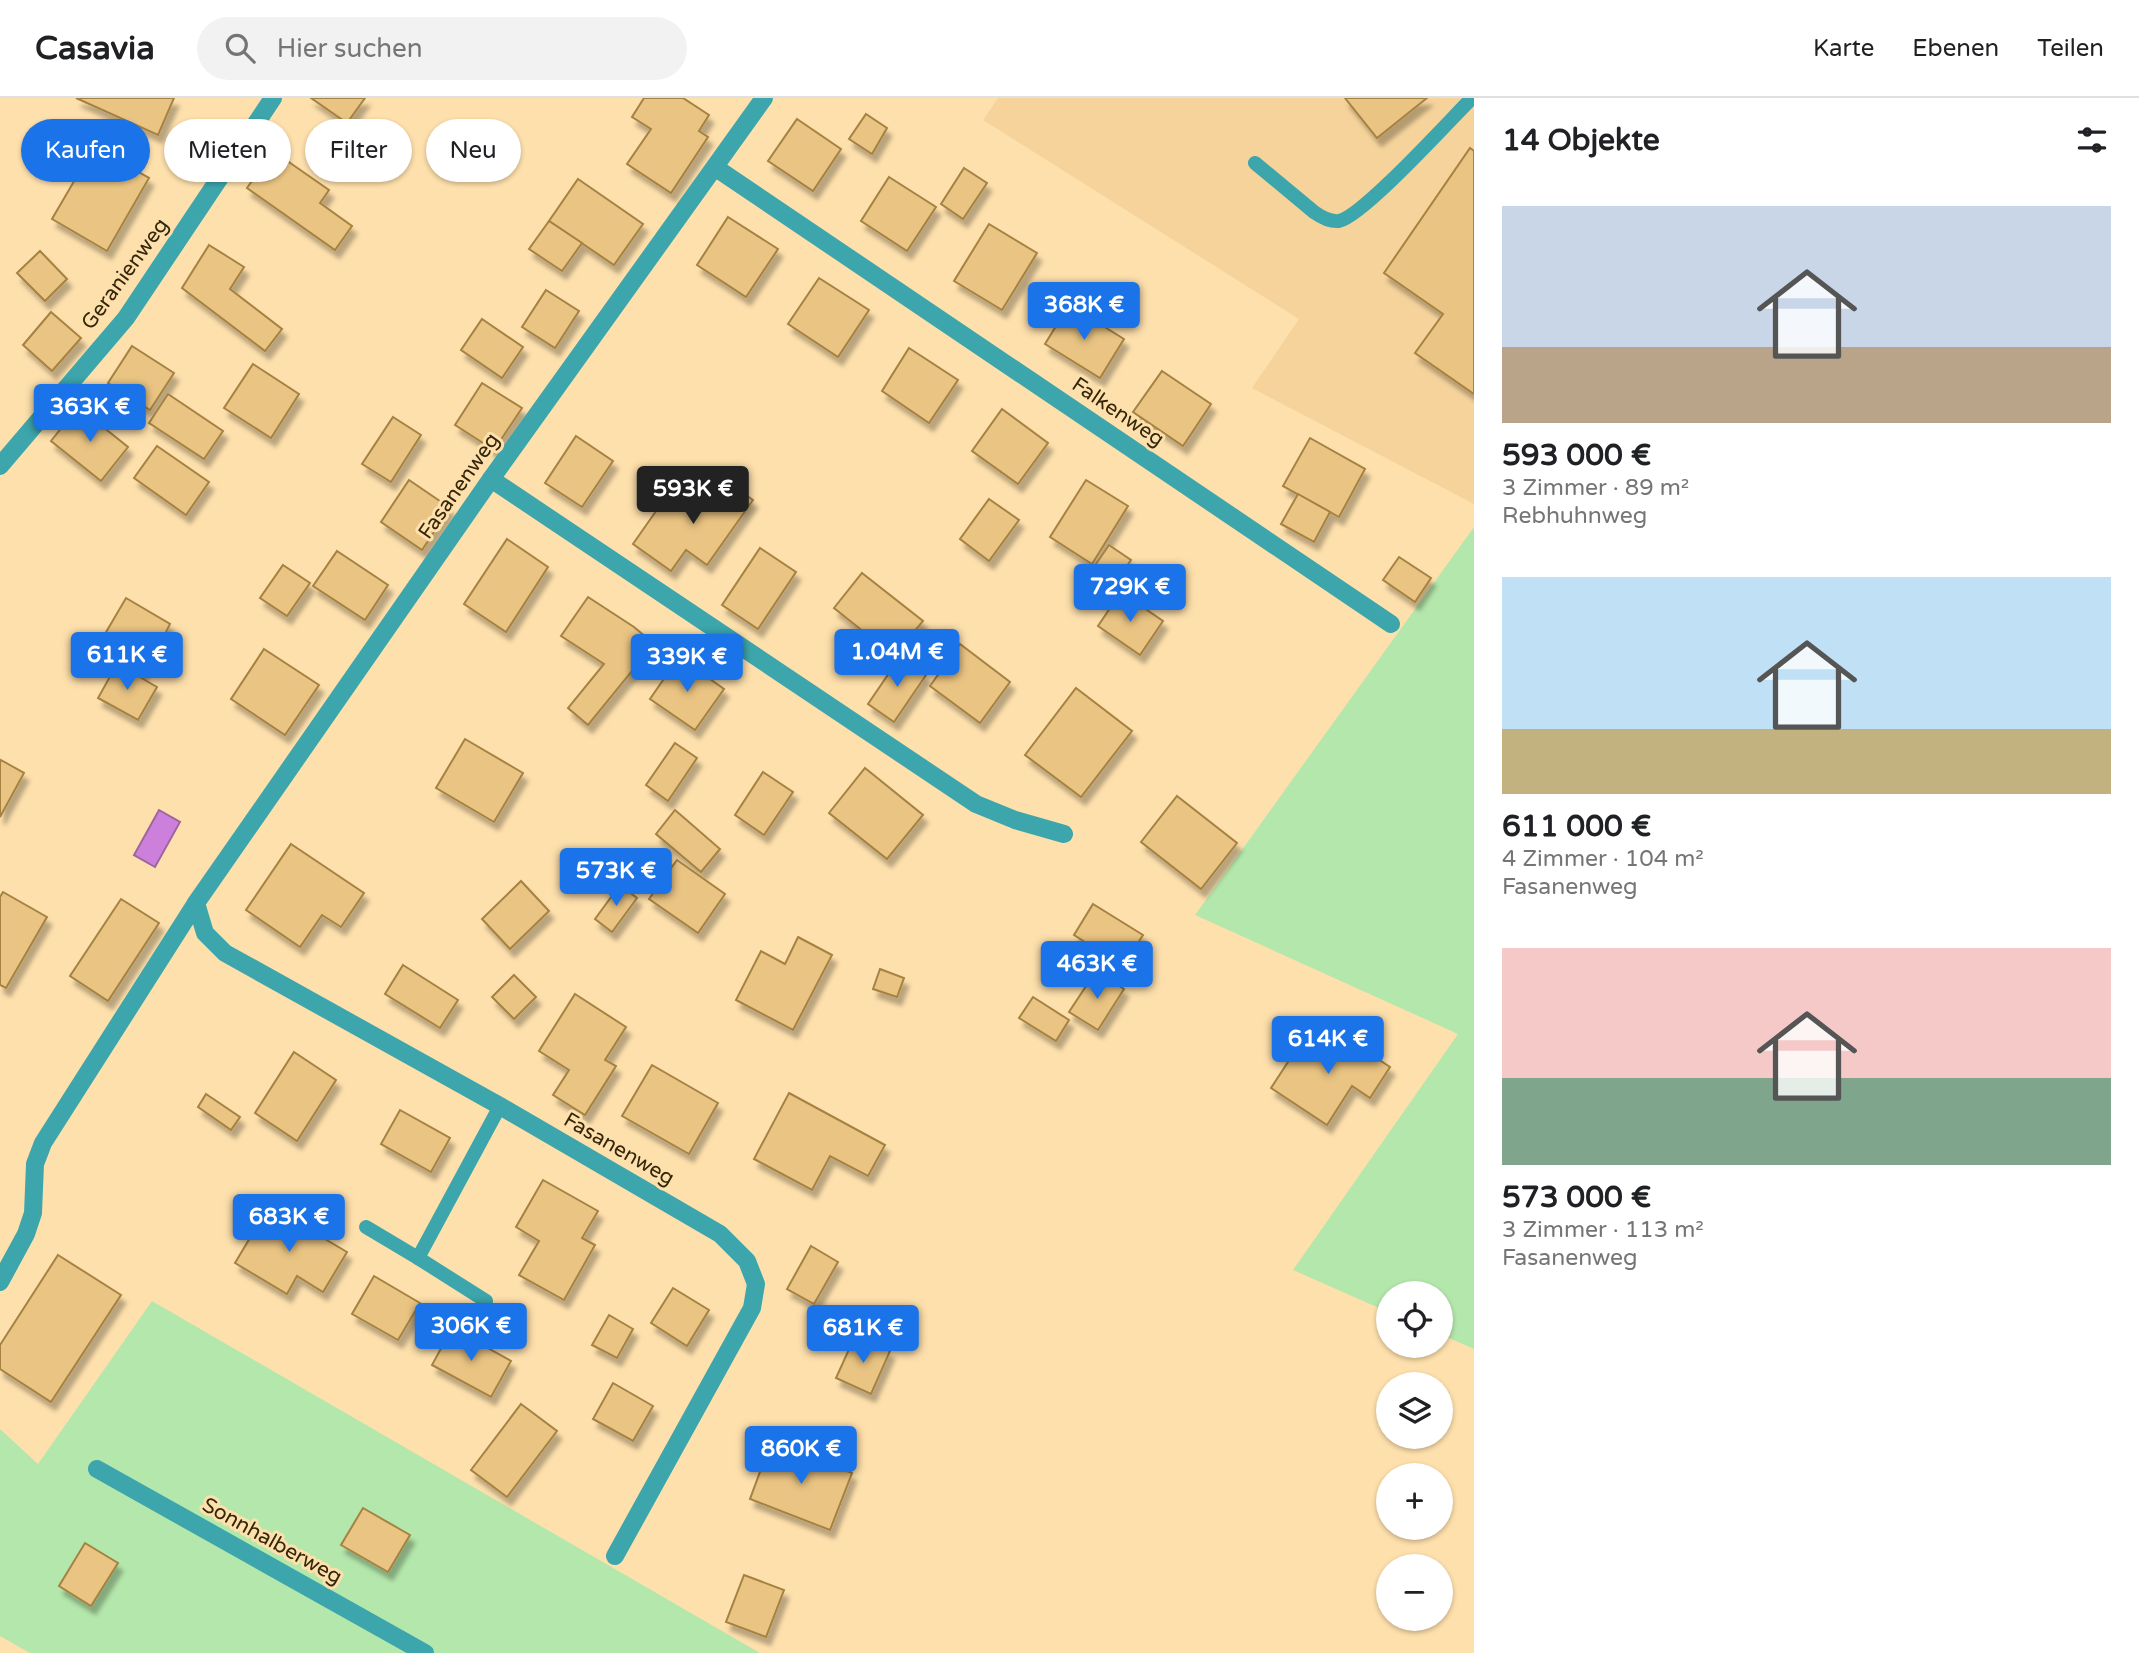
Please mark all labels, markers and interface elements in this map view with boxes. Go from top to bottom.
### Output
search box [197,17,687,80]
text: Casavia [35,29,155,68]
icon: search [221,29,259,67]
text: Hier suchen [277,33,423,64]
text: Karte [1813,34,1874,63]
text: Ebenen [1912,34,1999,63]
text: Teilen [2037,34,2104,63]
chip: Kaufen [21,119,150,182]
chip: Mieten [164,119,291,182]
chip: Filter [305,119,412,182]
chip: Neu [426,119,521,182]
icon: filters [2073,121,2111,159]
text: 14 Objekte [1502,122,1660,159]
street label: Geranienweg [76,213,174,335]
icon: home [1744,251,1870,377]
pin: 368K € [1027,282,1141,342]
text: 368K € [1044,291,1124,319]
street label: Falkenweg [1067,372,1169,452]
pin: 363K € [33,384,147,444]
text: 363K € [50,393,130,421]
street label: Fasanenweg [413,428,505,544]
text: 593 000 € [1502,437,1651,474]
pin: 593K € [636,466,750,526]
text: 3 Zimmer · 89 m² [1502,474,1689,502]
text: 593K € [653,475,733,503]
text: Rebhuhnweg [1502,502,1647,530]
pin: 729K € [1073,564,1187,624]
text: 729K € [1090,573,1170,601]
icon: home [1744,622,1870,748]
pin: 1.04M € [832,630,962,689]
pin: 611K € [70,632,184,692]
pin: 339K € [630,634,744,694]
text: 1.04M € [850,638,944,666]
text: 611K € [87,641,167,669]
text: 339K € [647,643,727,671]
text: 611 000 € [1502,808,1651,845]
text: 4 Zimmer · 104 m² [1502,845,1704,873]
pin: 573K € [559,848,673,908]
text: 573K € [576,857,656,885]
text: Fasanenweg [1502,873,1638,901]
pin: 463K € [1040,942,1154,1001]
text: 463K € [1057,950,1137,978]
icon: home [1744,993,1870,1119]
pin: 614K € [1271,1016,1385,1076]
text: 614K € [1288,1025,1368,1053]
street label: Fasanenweg [559,1107,679,1191]
text: 573 000 € [1502,1179,1651,1216]
pin: 683K € [232,1194,346,1254]
text: 683K € [249,1203,329,1231]
text: 3 Zimmer · 113 m² [1502,1216,1704,1244]
text: Fasanenweg [1502,1244,1638,1272]
map controls [1376,1281,1453,1631]
button: locate [1376,1281,1453,1358]
pin: 306K € [414,1304,528,1363]
pin: 681K € [806,1306,920,1365]
text: 306K € [431,1312,511,1340]
text: 681K € [823,1314,903,1342]
button: layers [1376,1372,1453,1449]
pin: 860K € [744,1426,858,1486]
text: 860K € [761,1435,841,1463]
button: + [1376,1463,1453,1540]
street label: Sonnhalberweg [198,1492,346,1590]
button: − [1376,1554,1453,1631]

